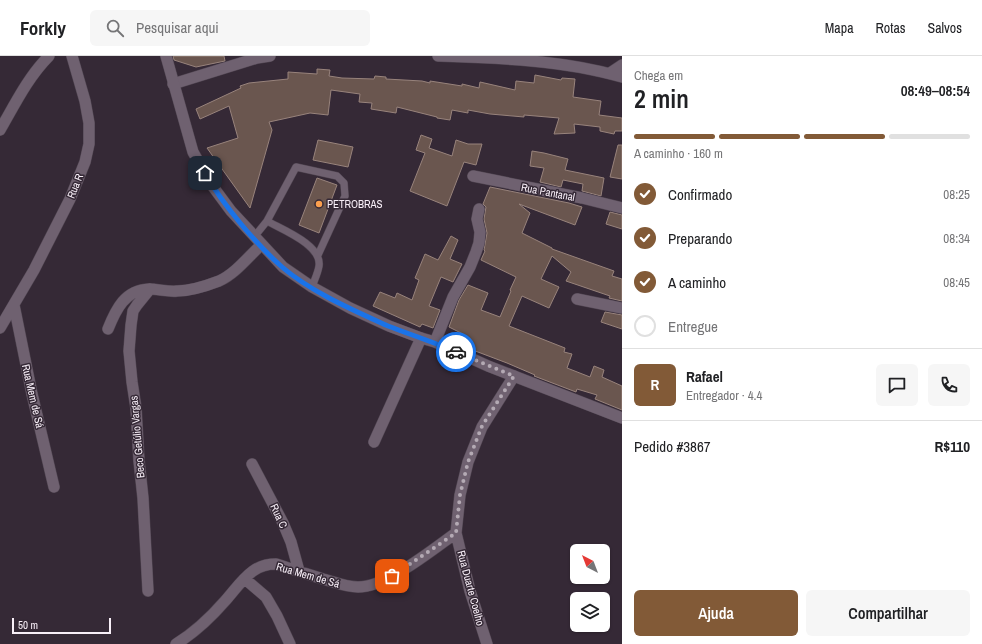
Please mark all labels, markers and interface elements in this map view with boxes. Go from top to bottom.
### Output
search box [90,10,370,46]
text: Forkly [20,15,66,41]
icon: search [104,17,126,39]
text: Pesquisar aqui [136,17,219,38]
text: Mapa [825,19,854,37]
text: Rotas [876,19,906,37]
text: Salvos [928,19,962,37]
text: Chega em [634,67,683,84]
text: 08:49–08:54 [901,80,970,101]
text: 2 min [634,81,689,116]
text: A caminho · 160 m [634,145,723,162]
pin [188,156,222,190]
icon: home [194,162,216,184]
street label: Rua R [64,171,86,200]
street label: Rua Pantanal [520,180,576,204]
icon: check [634,183,656,205]
text: Confirmado [668,184,732,205]
text: 08:25 [943,186,970,203]
place label: PETROBRAS [327,197,383,211]
marker: PETROBRAS [314,199,324,209]
icon: check [634,227,656,249]
text: Preparando [668,228,732,249]
text: 08:34 [943,230,970,247]
icon: check [634,271,656,293]
text: A caminho [668,272,726,293]
text: 08:45 [943,274,970,291]
text: Entregue [668,316,718,337]
courier [436,332,476,372]
icon: car [445,341,467,363]
street label: Rua Mem de Sá [19,363,47,429]
button: chat [876,364,918,406]
button: phone [928,364,970,406]
text: Rafael [686,366,723,387]
text: R [651,374,659,395]
text: Entregador · 4.4 [686,387,762,404]
street label: Beco Getúlio Vargas [126,395,148,479]
text: Pedido #3867 [634,436,711,457]
text: R$110 [934,436,970,457]
street label: Rua C [267,501,291,531]
north arrow [570,544,610,584]
map controls [570,544,610,632]
street label: Rua Duarte Coelho [454,549,488,627]
street label: Rua Mem de Sá [275,559,341,591]
pin [375,559,409,593]
icon: bag [381,565,403,587]
button: Ajuda [634,590,798,636]
button: Compartilhar [806,590,970,636]
button: layers [570,592,610,632]
scale bar [12,616,111,635]
text: 50 m [18,618,38,632]

